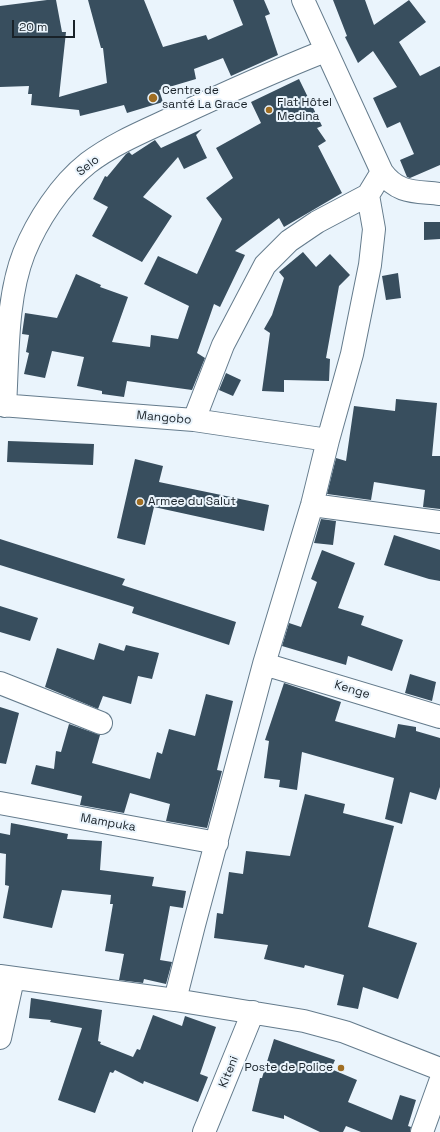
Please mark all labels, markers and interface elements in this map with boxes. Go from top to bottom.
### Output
scale bar [14,12,77,38]
text: 20 m [19,19,47,35]
place label: Centre de santé La Grace [162,84,248,112]
marker: Centre de santé La Grace [147,92,159,104]
place label: Flat Hôtel Medina [277,96,332,124]
marker: Flat Hôtel Medina [264,105,274,115]
street label: Selo [74,153,102,179]
street label: Mangobo [136,408,192,428]
place label: Armee du Salut [148,495,236,509]
marker: Armee du Salut [135,497,145,507]
street label: Kenge [333,678,371,702]
street label: Mampuka [79,811,137,835]
street label: Kiteni [216,1054,242,1090]
place label: Poste de Police [244,1061,333,1075]
marker: Poste de Police [336,1063,346,1073]

